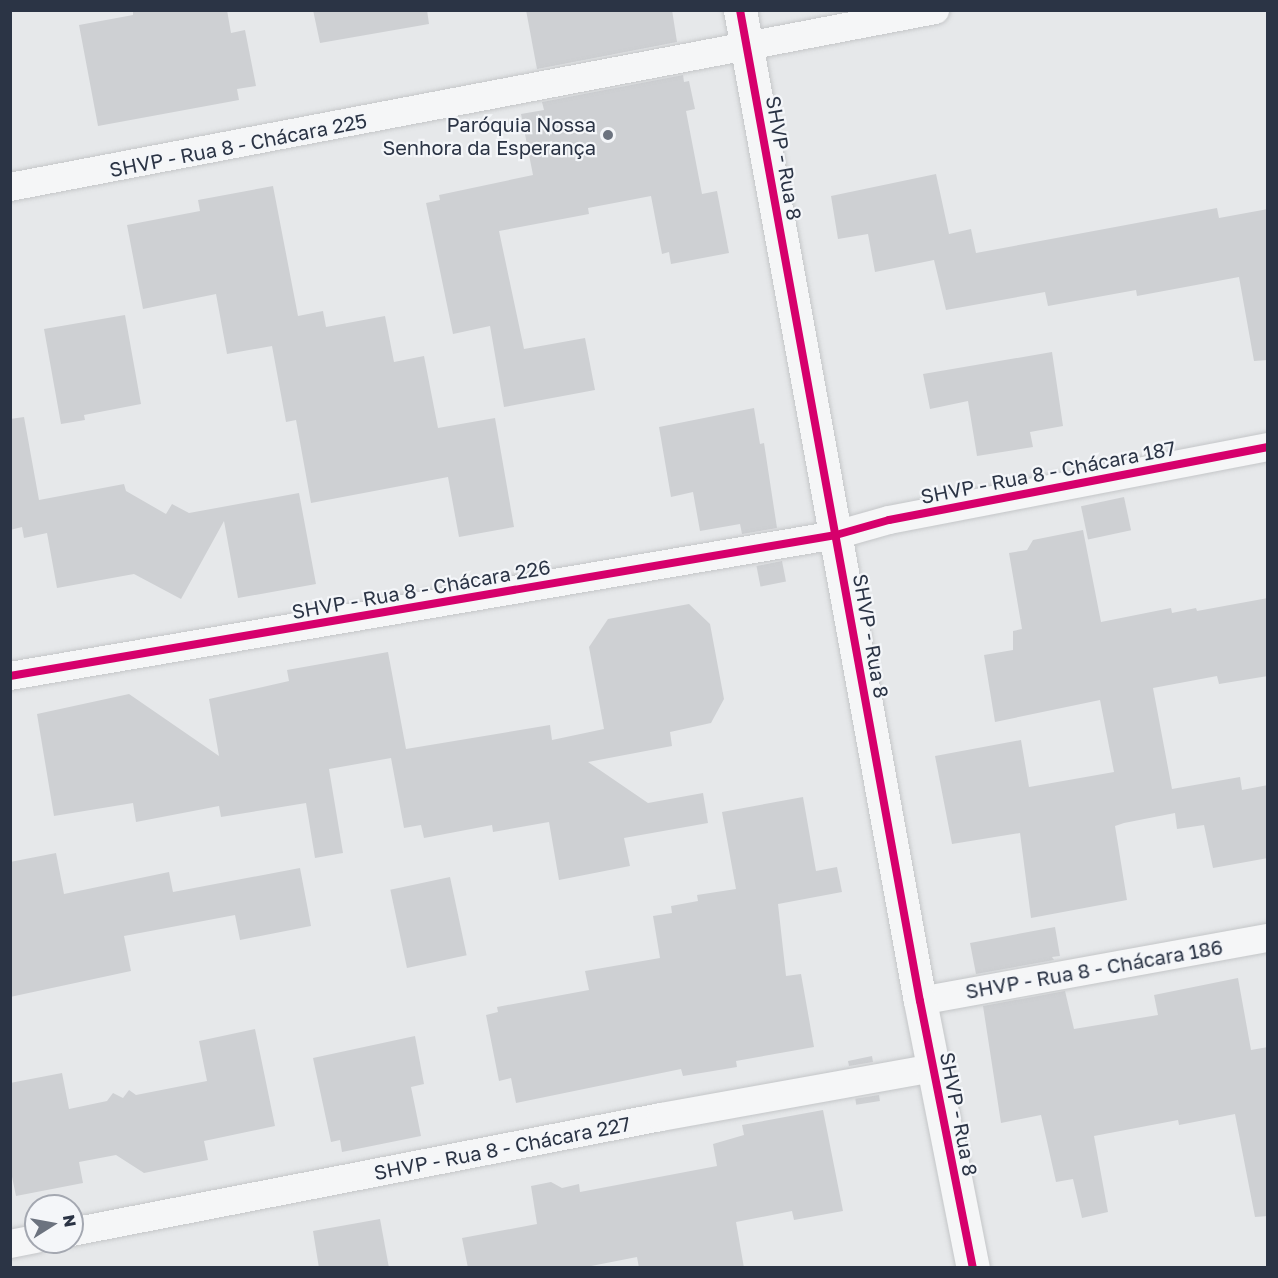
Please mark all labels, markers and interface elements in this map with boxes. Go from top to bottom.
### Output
street label: SHVP - Rua 8 [761,94,807,222]
street label: SHVP - Rua 8 - Chácara 225 [107,108,369,182]
place label: Paróquia Nossa Senhora da Esperança [382,112,596,159]
marker: Paróquia Nossa Senhora da Esperança [601,128,615,142]
street label: SHVP - Rua 8 - Chácara 187 [918,435,1178,509]
street label: SHVP - Rua 8 - Chácara 226 [290,554,552,624]
street label: SHVP - Rua 8 [848,572,894,700]
street label: SHVP - Rua 8 - Chácara 186 [963,935,1225,1003]
street label: SHVP - Rua 8 [935,1050,983,1178]
street label: SHVP - Rua 8 - Chácara 227 [372,1111,632,1185]
north arrow [24,1194,84,1254]
text: N [59,1213,81,1229]

